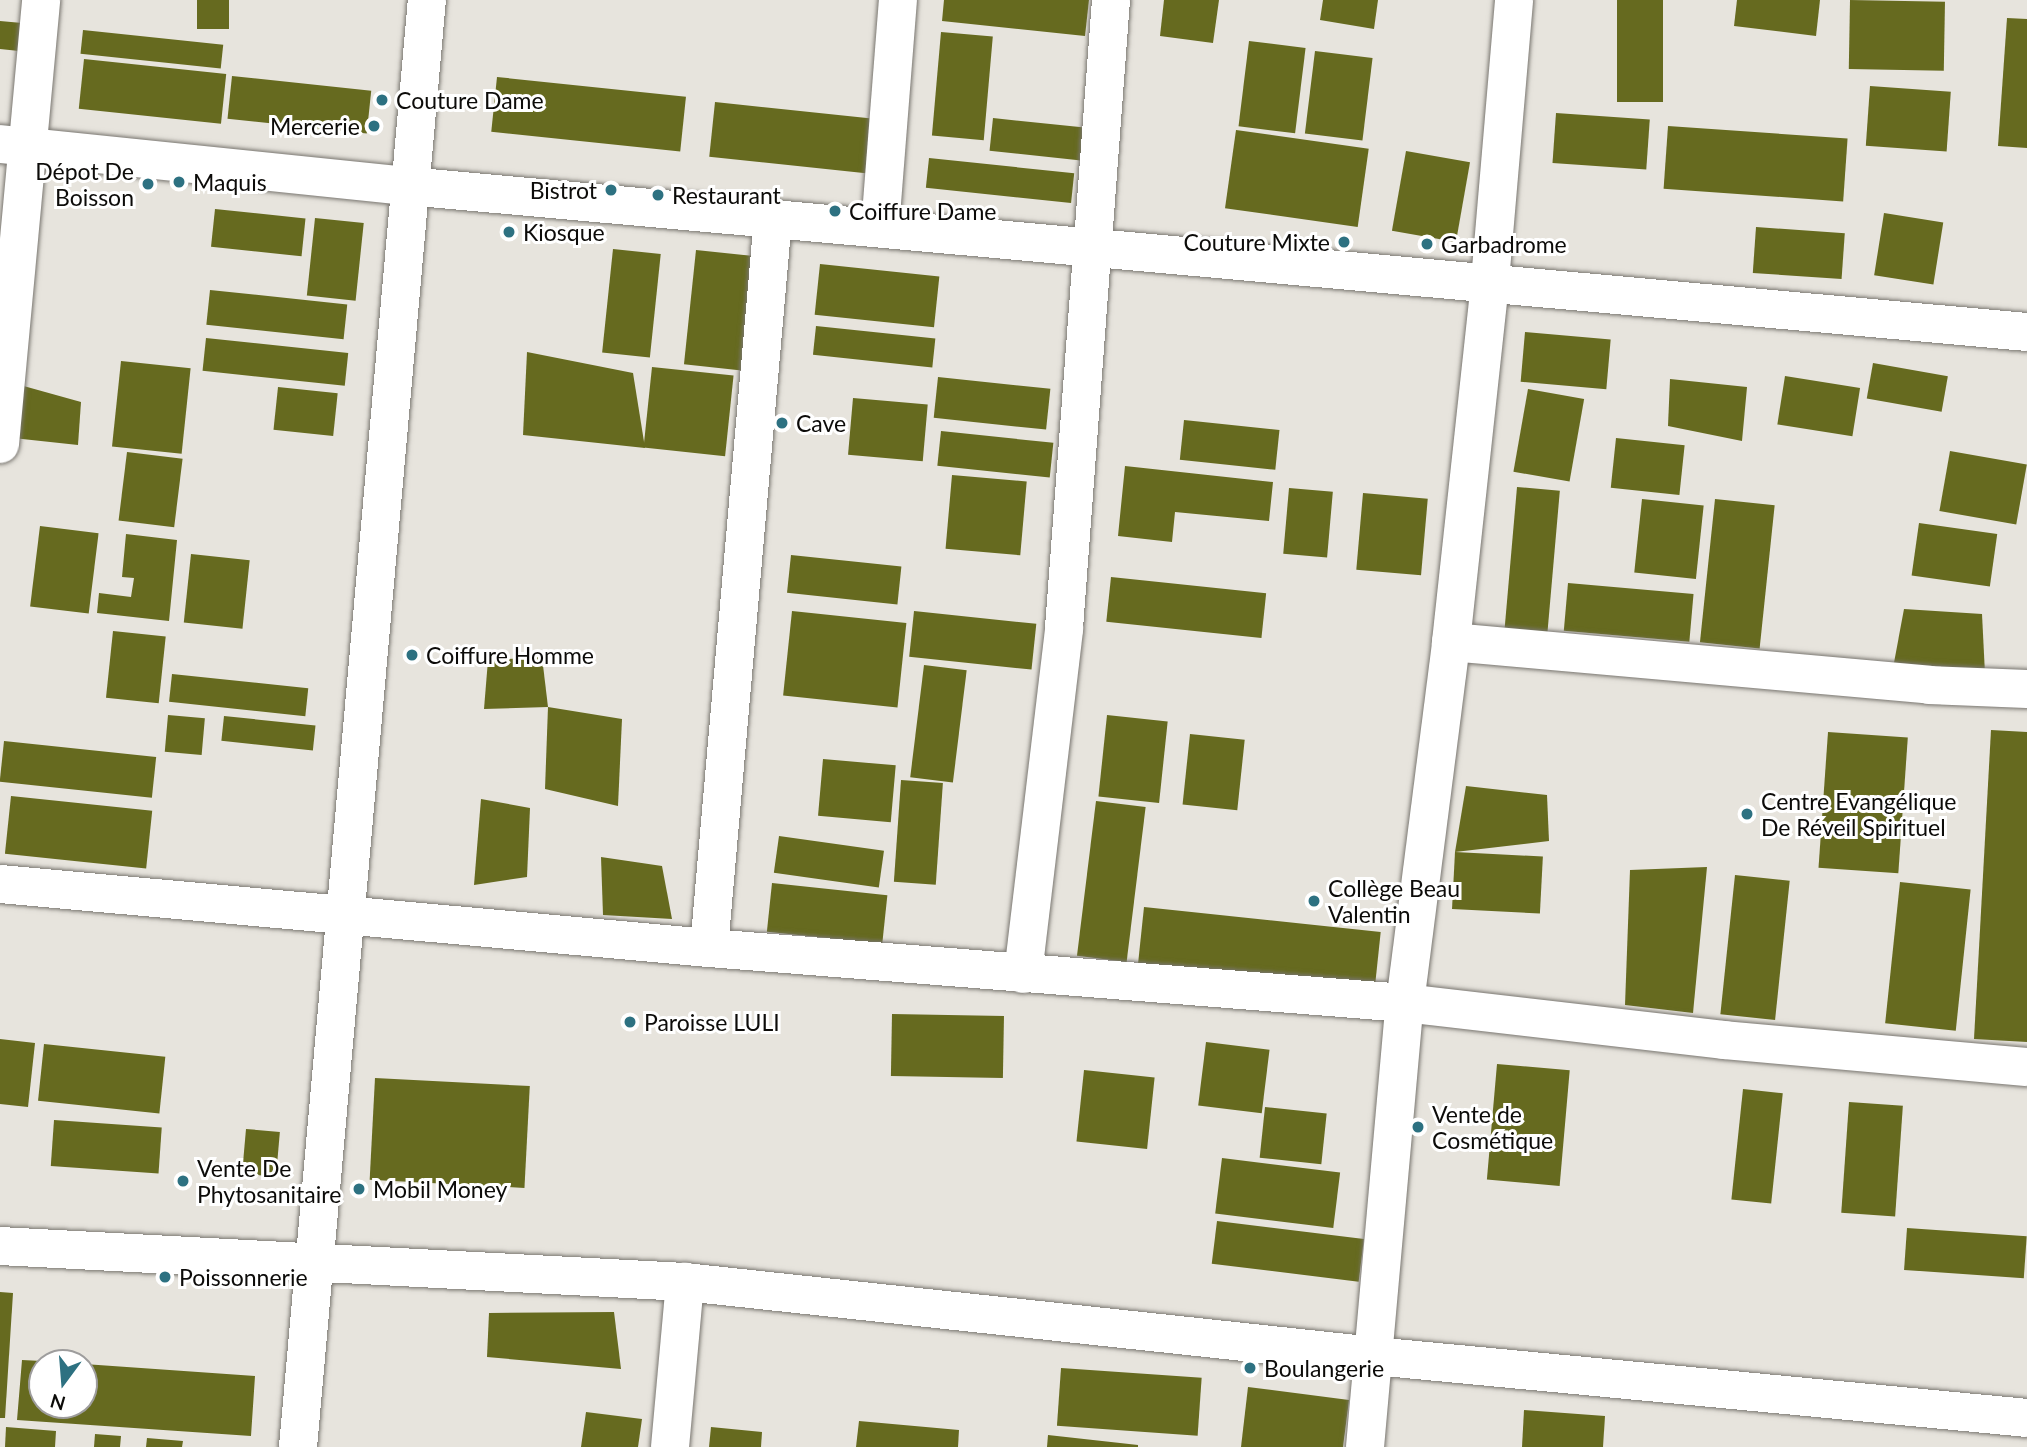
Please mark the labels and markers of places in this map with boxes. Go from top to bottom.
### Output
place label: Couture Dame [396,86,544,114]
marker: Couture Dame [374,92,390,108]
place label: Mercerie [270,112,360,140]
marker: Mercerie [366,118,382,134]
place label: Dépot De Boisson [35,157,134,211]
place label: Maquis [193,168,267,196]
marker: Maquis [171,174,187,190]
marker: Dépot De Boisson [140,176,156,192]
place label: Bistrot [530,176,597,204]
place label: Restaurant [672,181,781,209]
marker: Bistrot [603,182,619,198]
marker: Restaurant [650,187,666,203]
place label: Coiffure Dame [849,197,996,225]
marker: Coiffure Dame [827,203,843,219]
place label: Kiosque [523,218,605,246]
marker: Kiosque [501,224,517,240]
place label: Couture Mixte [1184,228,1330,256]
place label: Garbadrome [1441,230,1567,258]
marker: Couture Mixte [1336,234,1352,250]
marker: Garbadrome [1419,236,1435,252]
place label: Cave [796,409,846,437]
marker: Cave [774,415,790,431]
place label: Coiffure Homme [426,641,594,669]
marker: Coiffure Homme [404,647,420,663]
place label: Centre Evangélique De Réveil Spirituel [1761,787,1956,841]
marker: Centre Evangélique De Réveil Spirituel [1739,806,1755,822]
place label: Collège Beau Valentin [1328,874,1460,928]
marker: Collège Beau Valentin [1306,893,1322,909]
place label: Paroisse LULI [644,1008,780,1036]
marker: Paroisse LULI [622,1014,638,1030]
place label: Vente de Cosmétique [1432,1100,1553,1154]
marker: Vente de Cosmétique [1410,1119,1426,1135]
place label: Vente De Phytosanitaire [197,1154,341,1208]
marker: Vente De Phytosanitaire [175,1173,191,1189]
place label: Mobil Money [373,1175,507,1203]
marker: Mobil Money [351,1181,367,1197]
place label: Poissonnerie [179,1263,308,1291]
marker: Poissonnerie [157,1269,173,1285]
place label: Boulangerie [1264,1354,1384,1382]
marker: Boulangerie [1242,1360,1258,1376]

